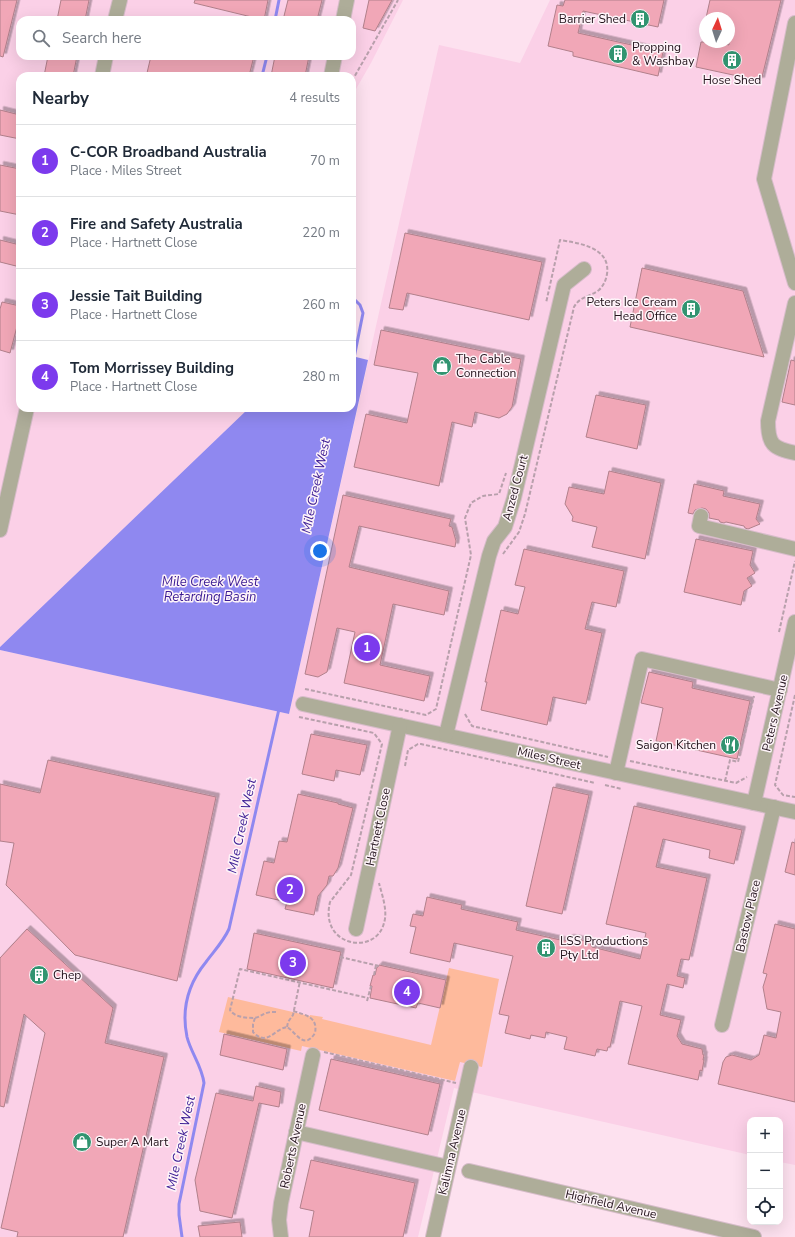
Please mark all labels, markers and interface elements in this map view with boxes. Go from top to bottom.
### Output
building icon: Barrier Shed [629,8,651,30]
place label: Barrier Shed [559,11,626,27]
north arrow [699,12,735,48]
search box [16,16,356,60]
icon: search [30,27,52,49]
text: Search here [62,28,142,48]
place label: Propping & Washbay [632,39,695,69]
building icon: Propping & Washbay [607,43,629,65]
building icon: Hose Shed [721,49,743,71]
place label: Hose Shed [703,72,761,88]
text: Nearby [32,87,89,110]
text: 4 results [289,89,340,107]
text: C-COR Broadband Australia [70,142,267,162]
text: 1 [41,152,49,170]
text: 70 m [310,152,340,170]
text: Place · Miles Street [70,162,181,180]
text: Fire and Safety Australia [70,214,243,234]
text: 2 [41,224,49,242]
text: 220 m [302,224,340,242]
text: Place · Hartnett Close [70,234,197,252]
text: Jessie Tait Building [70,286,202,306]
place label: Peters Ice Cream Head Office [586,294,677,324]
text: 3 [41,296,49,314]
text: 260 m [302,296,340,314]
building icon: Peters Ice Cream Head Office [680,298,702,320]
text: Place · Hartnett Close [70,306,197,324]
place label: The Cable Connection [456,351,516,381]
shop icon: The Cable Connection [431,355,453,377]
text: Tom Morrissey Building [70,358,234,378]
text: 4 [41,368,49,386]
text: 280 m [302,368,340,386]
text: Place · Hartnett Close [70,378,197,396]
water label: Mile Creek West [297,437,335,535]
street label: Anzed Court [499,453,532,523]
your location [310,541,330,561]
water label: Mile Creek West Retarding Basin [162,573,259,606]
pin: 1 [354,633,380,663]
street label: Peters Avenue [758,673,792,753]
restaurant icon: Saigon Kitchen [719,734,741,756]
place label: Saigon Kitchen [636,737,716,753]
street label: Miles Street [516,743,583,773]
water label: Mile Creek West [223,777,261,875]
street label: Hartnett Close [362,787,394,867]
pin: 2 [277,875,303,905]
street label: Bastow Place [732,878,764,954]
place label: LSS Productions Pty Ltd [560,933,648,963]
building icon: LSS Productions Pty Ltd [535,937,557,959]
pin: 3 [280,948,306,978]
building icon: Chep [28,964,50,986]
place label: Chep [53,967,81,983]
pin: 4 [394,977,420,1007]
water label: Mile Creek West [162,1094,200,1192]
street label: Roberts Avenue [276,1102,310,1190]
street label: Kalimna Avenue [434,1108,470,1196]
map controls [747,1117,783,1225]
button: + [747,1117,783,1153]
shop icon: Super A Mart [71,1131,93,1153]
place label: Super A Mart [96,1134,169,1150]
button: − [747,1153,783,1189]
street label: Highfield Avenue [564,1186,658,1222]
button: locate [747,1189,783,1225]

